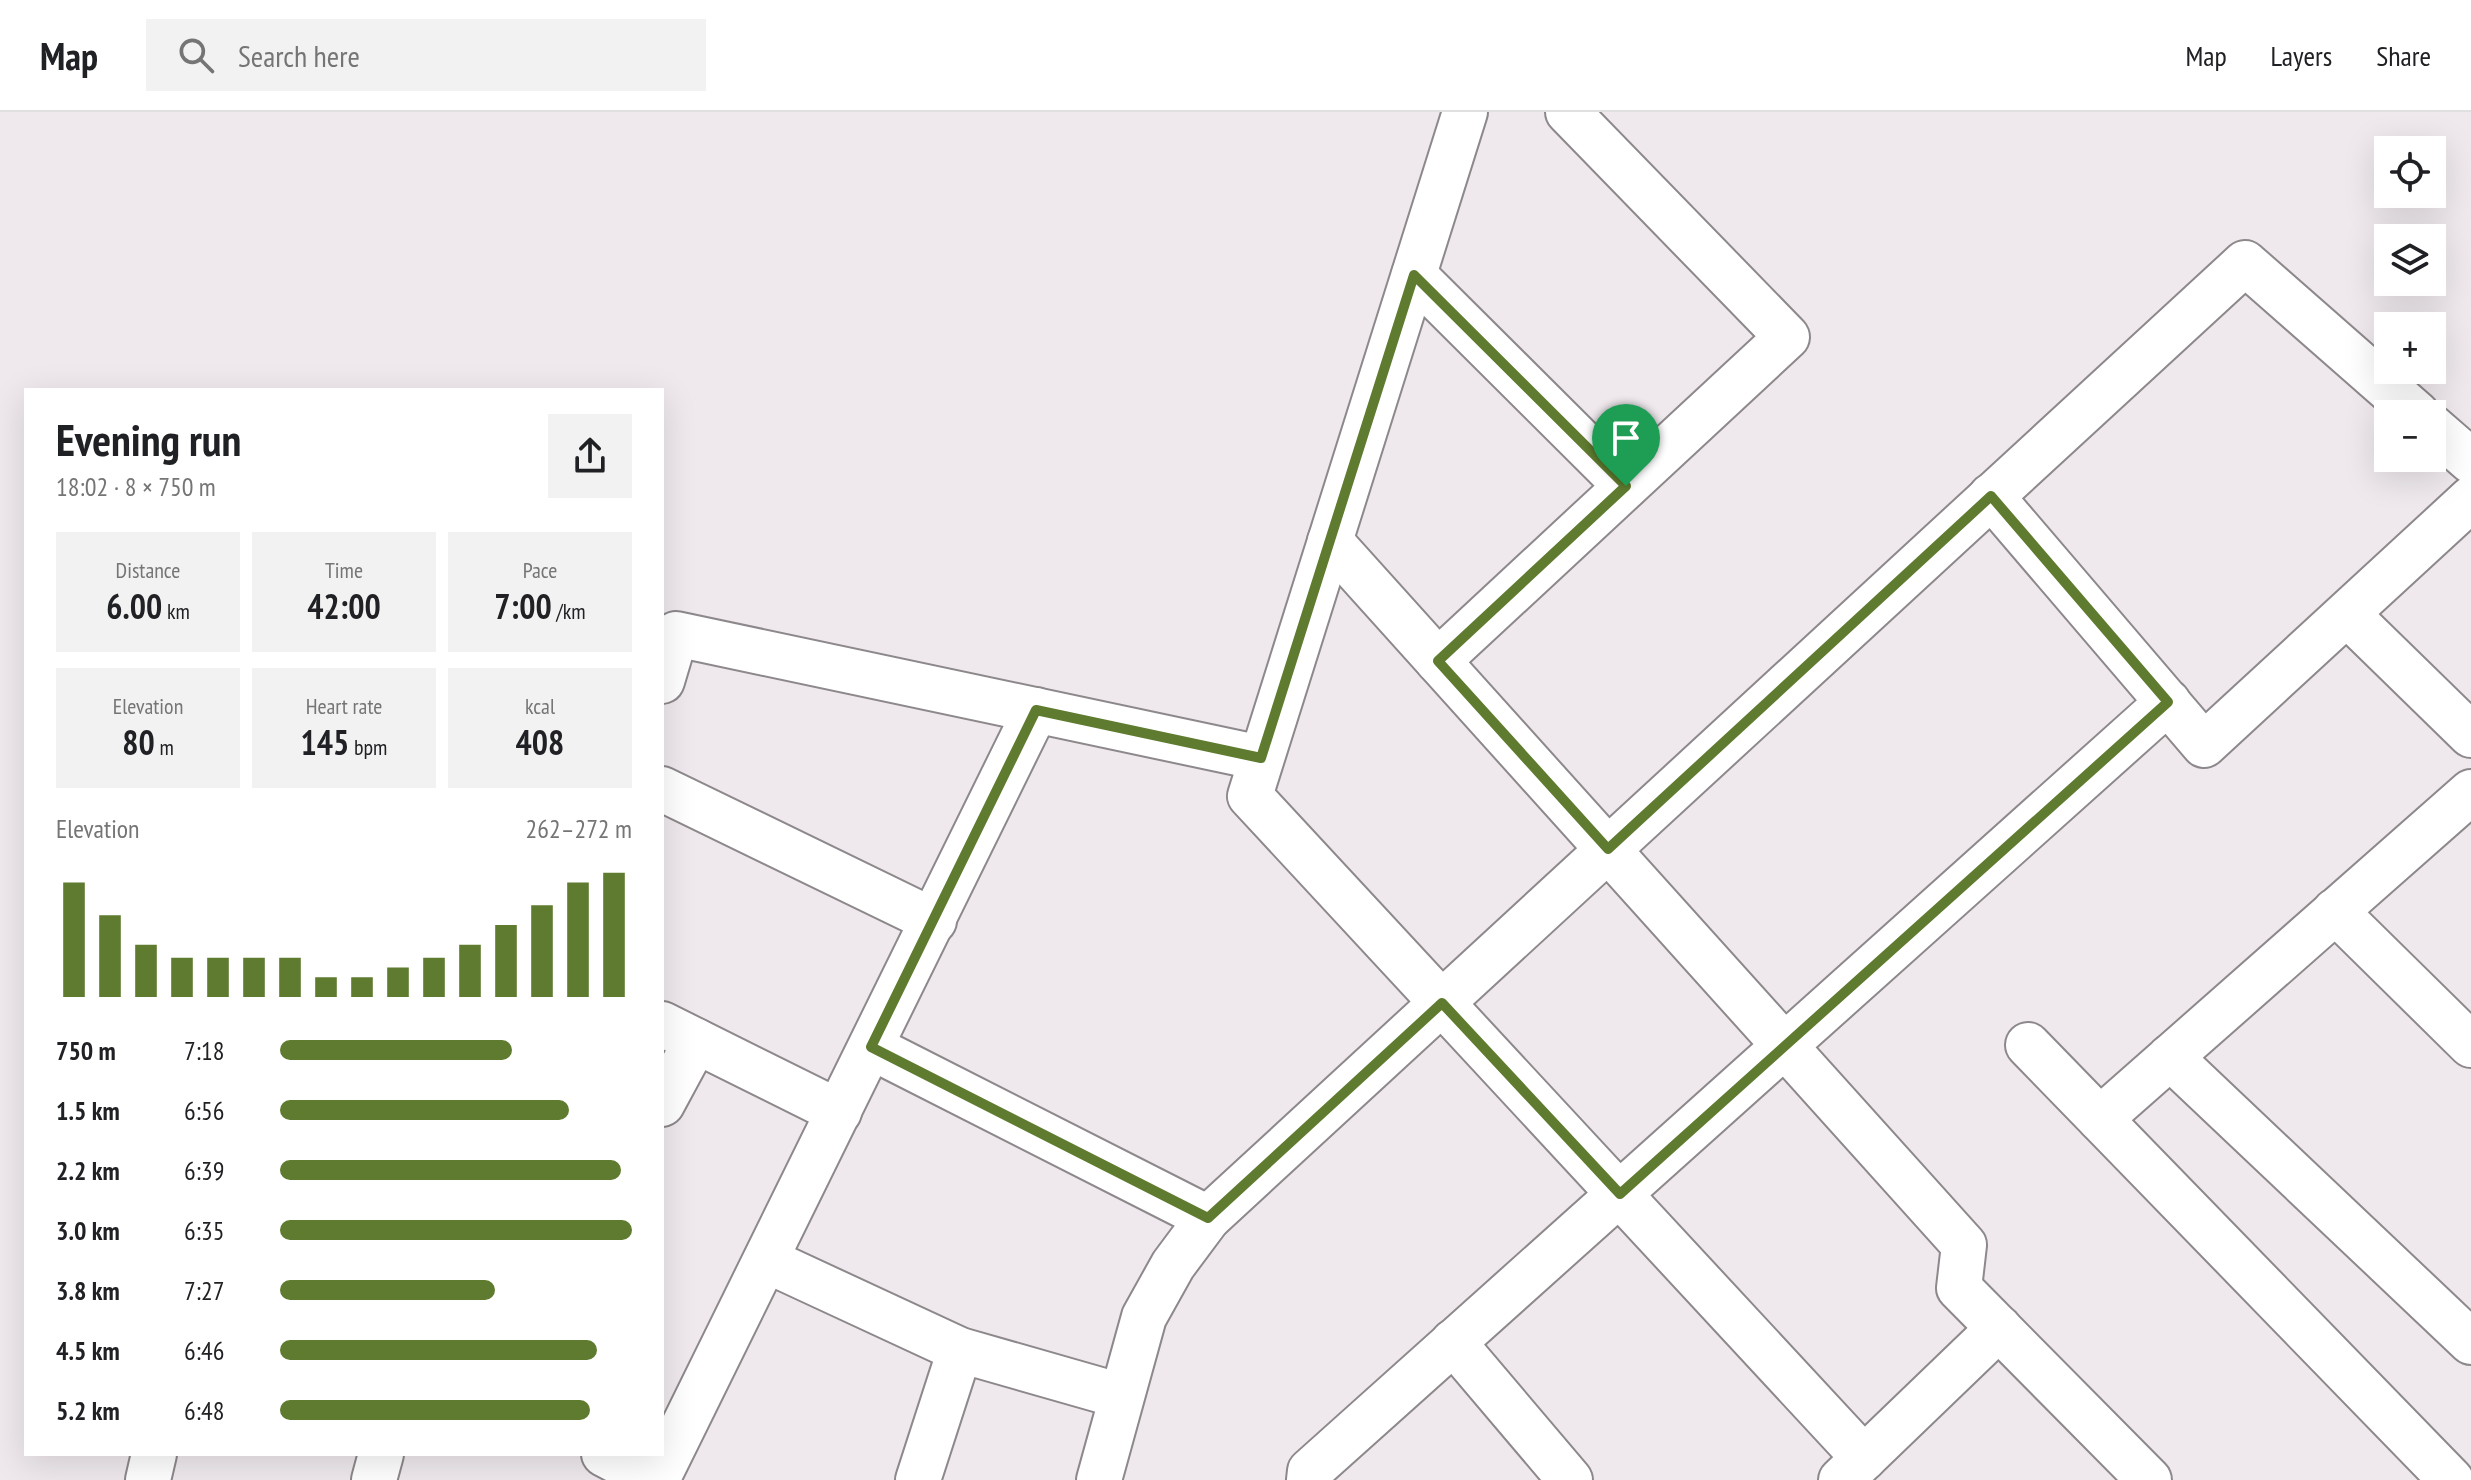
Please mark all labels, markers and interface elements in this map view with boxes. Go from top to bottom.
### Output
search box [146,19,706,91]
text: Map [40,31,98,80]
icon: search [174,33,218,77]
text: Search here [238,36,360,75]
text: Map [2185,37,2227,74]
text: Layers [2271,37,2332,74]
text: Share [2376,37,2431,74]
map controls [2374,136,2446,472]
button: locate [2374,136,2446,208]
button: layers [2374,224,2446,296]
button: + [2374,312,2446,384]
button: − [2374,400,2446,472]
pin [1592,404,1660,486]
text: Evening run [56,411,241,468]
button: share [548,414,632,498]
icon: arrive [1604,416,1648,460]
text: 18:02 · 8 × 750 m [56,470,216,503]
text: Distance [116,556,180,584]
text: Time [325,556,363,584]
text: Pace [523,556,557,584]
text: 6.00 [106,584,162,628]
text: 42:00 [307,584,381,628]
text: 7:00 [494,584,552,628]
text: km [162,597,190,625]
text: /km [552,597,586,625]
text: Elevation [113,692,183,720]
text: Heart rate [306,692,382,720]
text: kcal [525,692,555,720]
text: 80 [122,720,155,764]
text: 145 [301,720,349,764]
text: 408 [516,720,564,764]
text: m [155,733,174,761]
text: bpm [349,733,387,761]
text: Elevation [56,812,139,845]
text: 262–272 m [526,812,632,845]
text: 750 m [56,1034,116,1067]
text: 7:18 [184,1034,224,1067]
text: 1.5 km [56,1094,120,1127]
text: 6:56 [184,1094,224,1127]
text: 2.2 km [56,1154,120,1187]
text: 6:39 [184,1154,224,1187]
text: 3.0 km [56,1214,120,1247]
text: 6:35 [184,1214,224,1247]
text: 3.8 km [56,1274,120,1307]
text: 7:27 [184,1274,224,1307]
text: 4.5 km [56,1334,120,1367]
text: 6:46 [184,1334,224,1367]
text: 5.2 km [56,1394,120,1427]
text: 6:48 [184,1394,224,1427]

